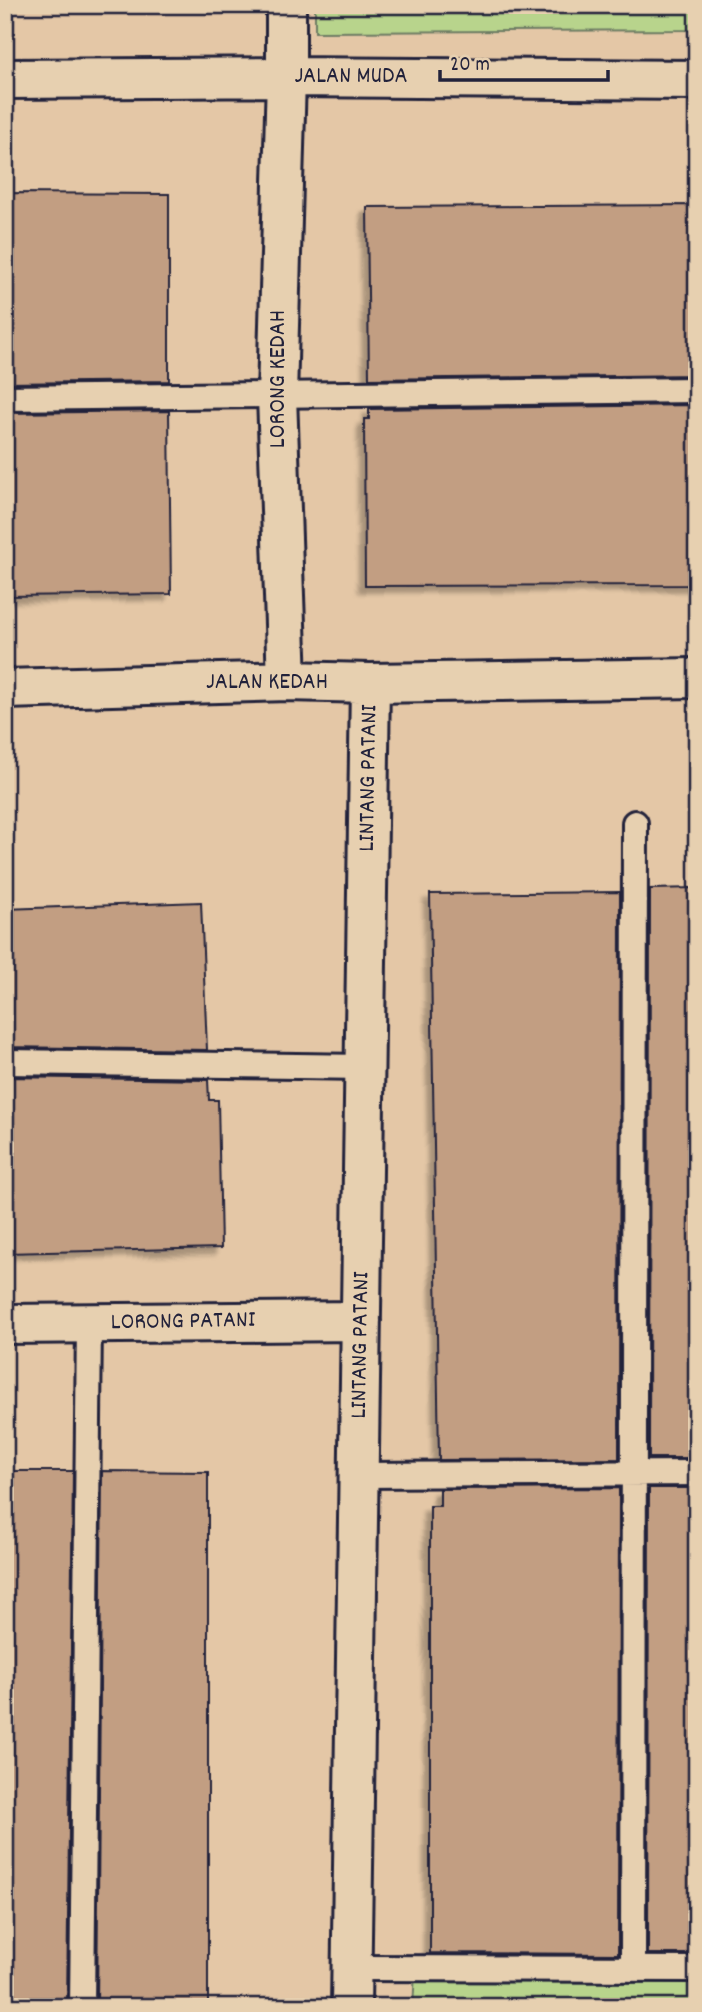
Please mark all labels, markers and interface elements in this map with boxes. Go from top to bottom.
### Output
scale bar [440,38,608,82]
text: 20 m [450,51,490,81]
street label: JALAN MUDA [294,60,408,94]
street label: LORONG KEDAH [262,310,296,448]
street label: JALAN KEDAH [206,666,328,700]
street label: LINTANG PATANI [351,704,387,852]
street label: LINTANG PATANI [343,1271,379,1419]
street label: LORONG PATANI [110,1304,256,1340]

